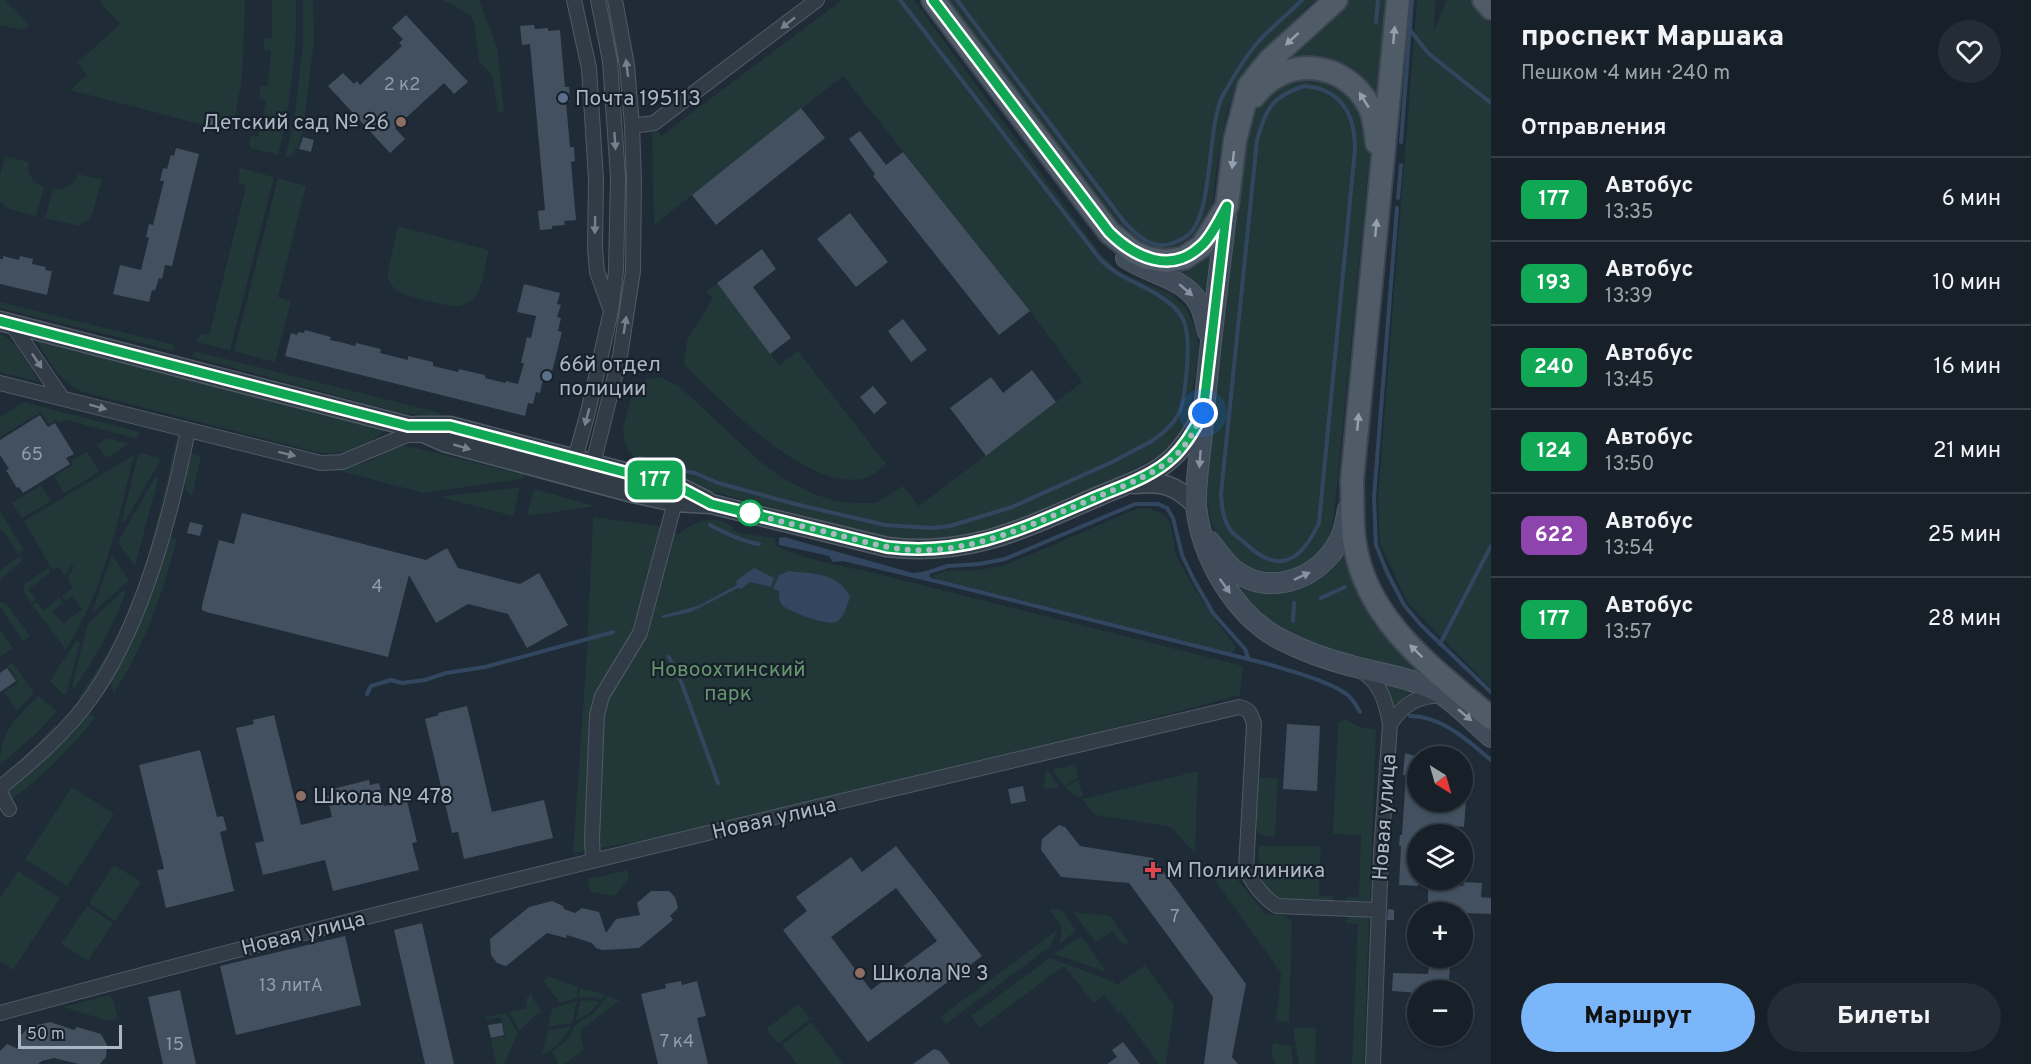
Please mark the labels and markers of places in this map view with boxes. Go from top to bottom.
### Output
place label: Почта 195113 [575,86,701,113]
marker: Почта 195113 [556,91,570,105]
place label: Детский сад № 26 [202,110,389,137]
marker: Детский сад № 26 [394,115,408,129]
place label: 66й отдел полиции [559,352,661,403]
marker: 66й отдел полиции [540,369,554,383]
unlabelled marker [737,500,763,526]
place label: Школа № 478 [313,784,453,811]
marker: Школа № 478 [294,789,308,803]
place label: М Поликлиника [1166,858,1325,885]
marker: М Поликлиника [1144,861,1162,879]
place label: Школа № 3 [872,961,989,988]
marker: Школа № 3 [853,966,867,980]

